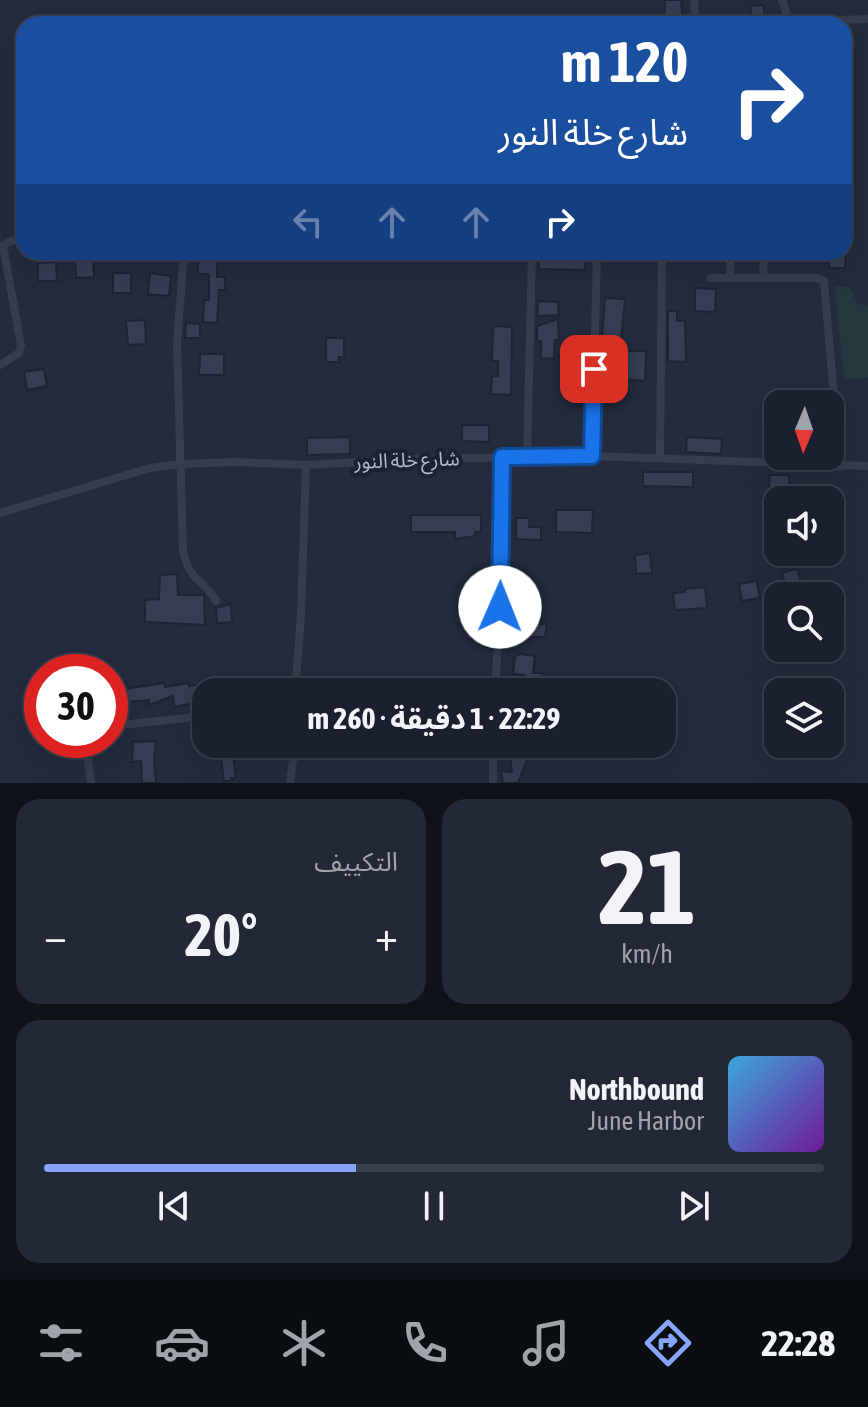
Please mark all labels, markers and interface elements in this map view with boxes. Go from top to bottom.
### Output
text: 120 m [561,30,688,94]
icon: right [716,48,820,152]
text: شارع خلة النور [498,111,688,153]
icon: left [286,200,330,244]
icon: ahead [370,200,414,244]
icon: ahead [454,200,498,244]
icon: right [538,200,582,244]
pin [560,335,628,403]
icon: arrive [572,347,616,391]
north arrow [764,390,844,470]
map controls [764,390,844,758]
street label: شارع خلة النور [353,446,460,477]
button: sound [764,486,844,566]
position arrow [458,565,542,649]
button: search [764,582,844,662]
speed limit sign: 30 [24,654,128,758]
button: layers [764,678,844,758]
text: 22:29 · 1 دقيقة · 260 m [308,701,560,735]
text: 21 [598,827,696,946]
text: التكييف [314,847,398,877]
text: 20° [185,900,257,969]
text: − [44,910,67,960]
text: + [375,910,398,960]
text: km/h [621,939,673,969]
text: Northbound [569,1072,704,1106]
text: June Harbor [588,1106,704,1136]
icon: previous [152,1184,196,1228]
icon: pause [412,1184,456,1228]
icon: next [672,1184,716,1228]
icon: filters [33,1315,89,1371]
icon: car [154,1315,210,1371]
icon: climate [276,1315,332,1371]
icon: phone [397,1315,453,1371]
icon: music [518,1315,574,1371]
icon: directions [640,1315,696,1371]
text: 22:28 [761,1322,835,1364]

